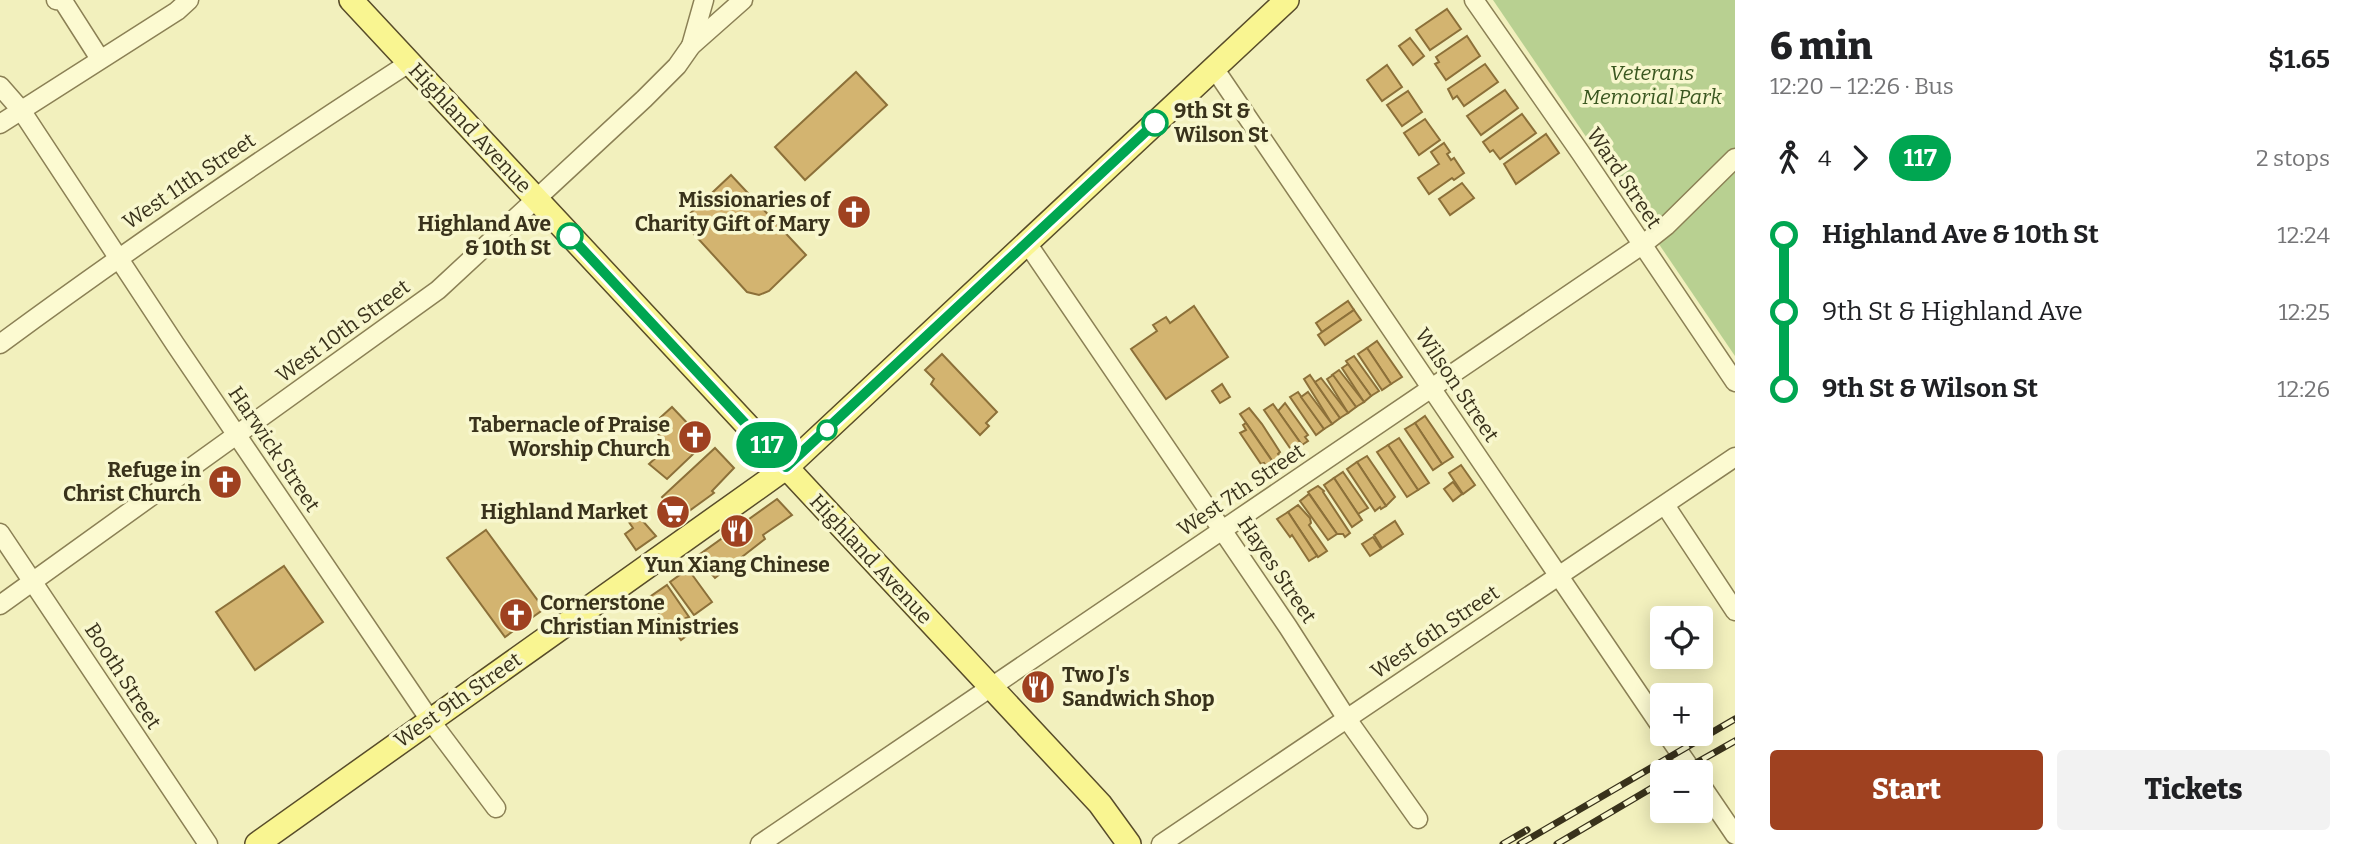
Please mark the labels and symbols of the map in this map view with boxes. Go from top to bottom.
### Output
street label: Highland Avenue [403,58,537,198]
park label: Veterans Memorial Park [1582,60,1722,110]
place label: 9th St & Wilson St [1174,98,1269,148]
marker: 9th St & Wilson St [1142,110,1168,136]
street label: Ward Street [1581,123,1667,234]
street label: West 11th Street [118,127,261,235]
place label: Missionaries of Charity Gift of Mary [635,187,832,237]
church icon: Missionaries of Charity Gift of Mary [835,193,873,231]
place label: Highland Ave & 10th St [418,211,552,261]
marker: Highland Ave & 10th St [557,223,583,249]
street label: West 10th Street [271,273,415,388]
street label: Wilson Street [1409,323,1505,447]
street label: Harwick Street [222,381,326,517]
place label: Tabernacle of Praise Worship Church [469,412,671,462]
church icon: Tabernacle of Praise Worship Church [676,418,714,456]
unlabelled marker [817,420,837,440]
line badge: 117 [727,422,807,468]
street label: West 7th Street [1172,438,1310,542]
place label: Refuge in Christ Church [63,457,202,507]
church icon: Refuge in Christ Church [206,463,244,501]
street label: Highland Avenue [804,489,938,629]
supermarket icon: Highland Market [654,493,692,531]
place label: Highland Market [480,499,649,525]
restaurant icon: Yun Xiang Chinese [718,512,756,550]
street label: Hayes Street [1232,512,1322,629]
place label: Yun Xiang Chinese [644,552,830,578]
street label: West 6th Street [1366,579,1505,685]
place label: Cornerstone Christian Ministries [540,590,739,640]
church icon: Cornerstone Christian Ministries [497,596,535,634]
street label: Booth Street [79,618,167,734]
street label: West 9th Street [389,646,527,754]
place label: Two J's Sandwich Shop [1062,662,1215,712]
restaurant icon: Two J's Sandwich Shop [1019,668,1057,706]

